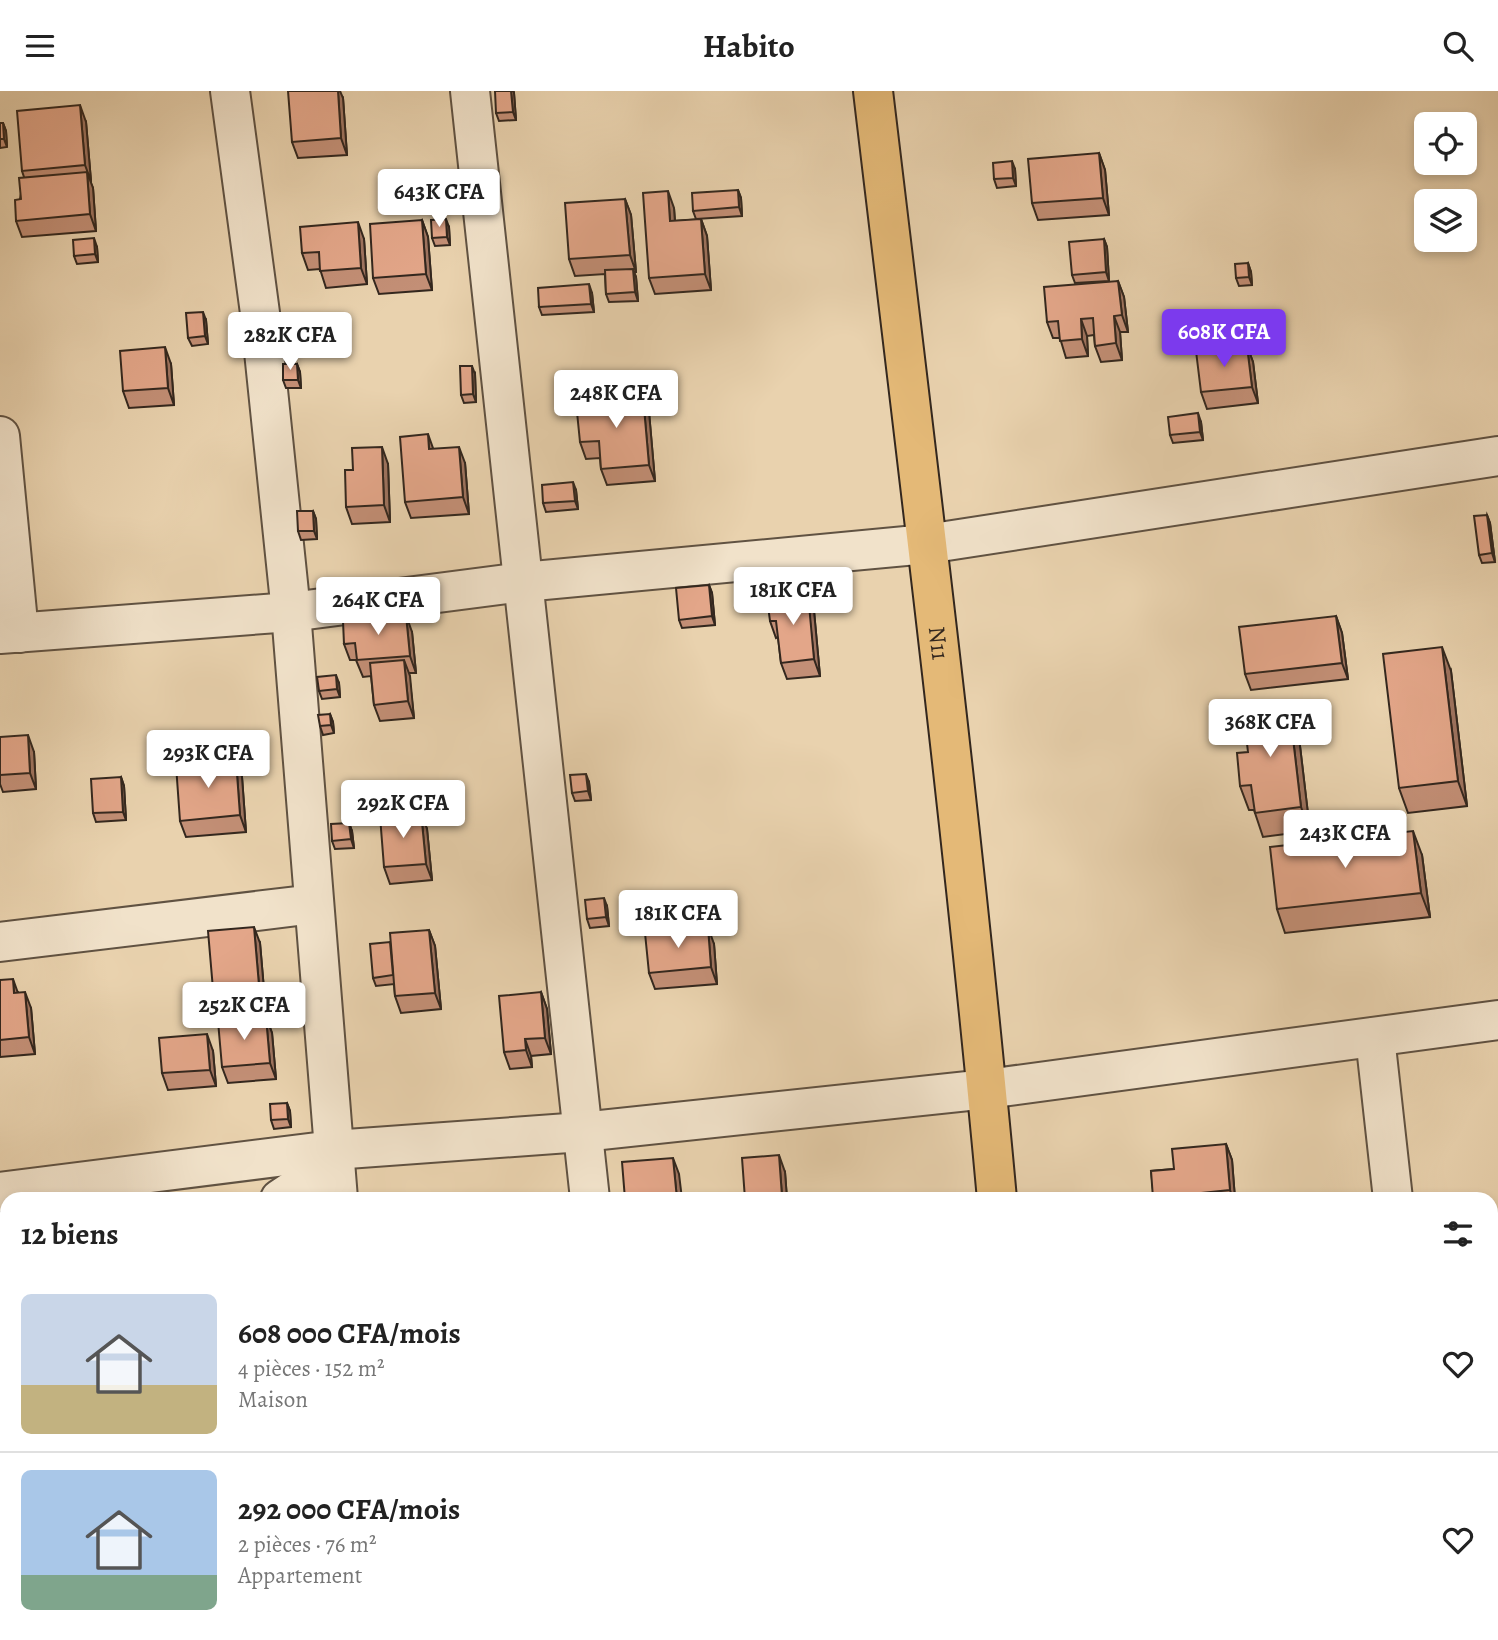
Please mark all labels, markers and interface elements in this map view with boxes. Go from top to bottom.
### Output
text: Habito [703,24,795,68]
icon: menu [21,27,59,65]
icon: search [1439,27,1477,65]
map controls [1414,112,1477,252]
button: locate [1414,112,1477,175]
pin: 643K CFA [367,169,511,229]
text: 643K CFA [394,176,484,207]
button: layers [1414,189,1477,252]
pin: 608K CFA [1152,309,1296,369]
pin: 282K CFA [218,313,362,372]
text: 608K CFA [1178,316,1270,347]
text: 282K CFA [244,319,336,350]
pin: 248K CFA [544,371,688,430]
text: 248K CFA [570,377,662,408]
pin: 181K CFA [721,567,865,627]
text: 181K CFA [750,574,836,605]
pin: 264K CFA [306,577,450,637]
text: 264K CFA [332,584,424,615]
street label: N11 [921,625,956,662]
pin: 368K CFA [1198,699,1342,759]
text: 368K CFA [1225,706,1315,737]
pin: 293K CFA [136,731,280,790]
text: 293K CFA [163,737,253,768]
pin: 292K CFA [331,781,475,840]
text: 292K CFA [357,787,449,818]
pin: 243K CFA [1273,811,1417,870]
text: 243K CFA [1300,817,1390,848]
pin: 181K CFA [606,891,750,950]
text: 181K CFA [635,897,721,928]
pin: 252K CFA [172,983,316,1042]
text: 252K CFA [198,989,290,1020]
text: 12 biens [21,1214,119,1254]
icon: filters [1439,1215,1477,1253]
text: 608 000 CFA/mois [238,1313,461,1353]
icon: home [77,1322,161,1406]
icon: heart [1439,1345,1477,1383]
text: 4 pièces · 152 m² [238,1353,384,1384]
text: Maison [238,1384,308,1415]
text: 292 000 CFA/mois [238,1489,460,1529]
icon: home [77,1498,161,1582]
icon: heart [1439,1521,1477,1559]
text: 2 pièces · 76 m² [238,1529,377,1560]
text: Appartement [238,1560,362,1591]

